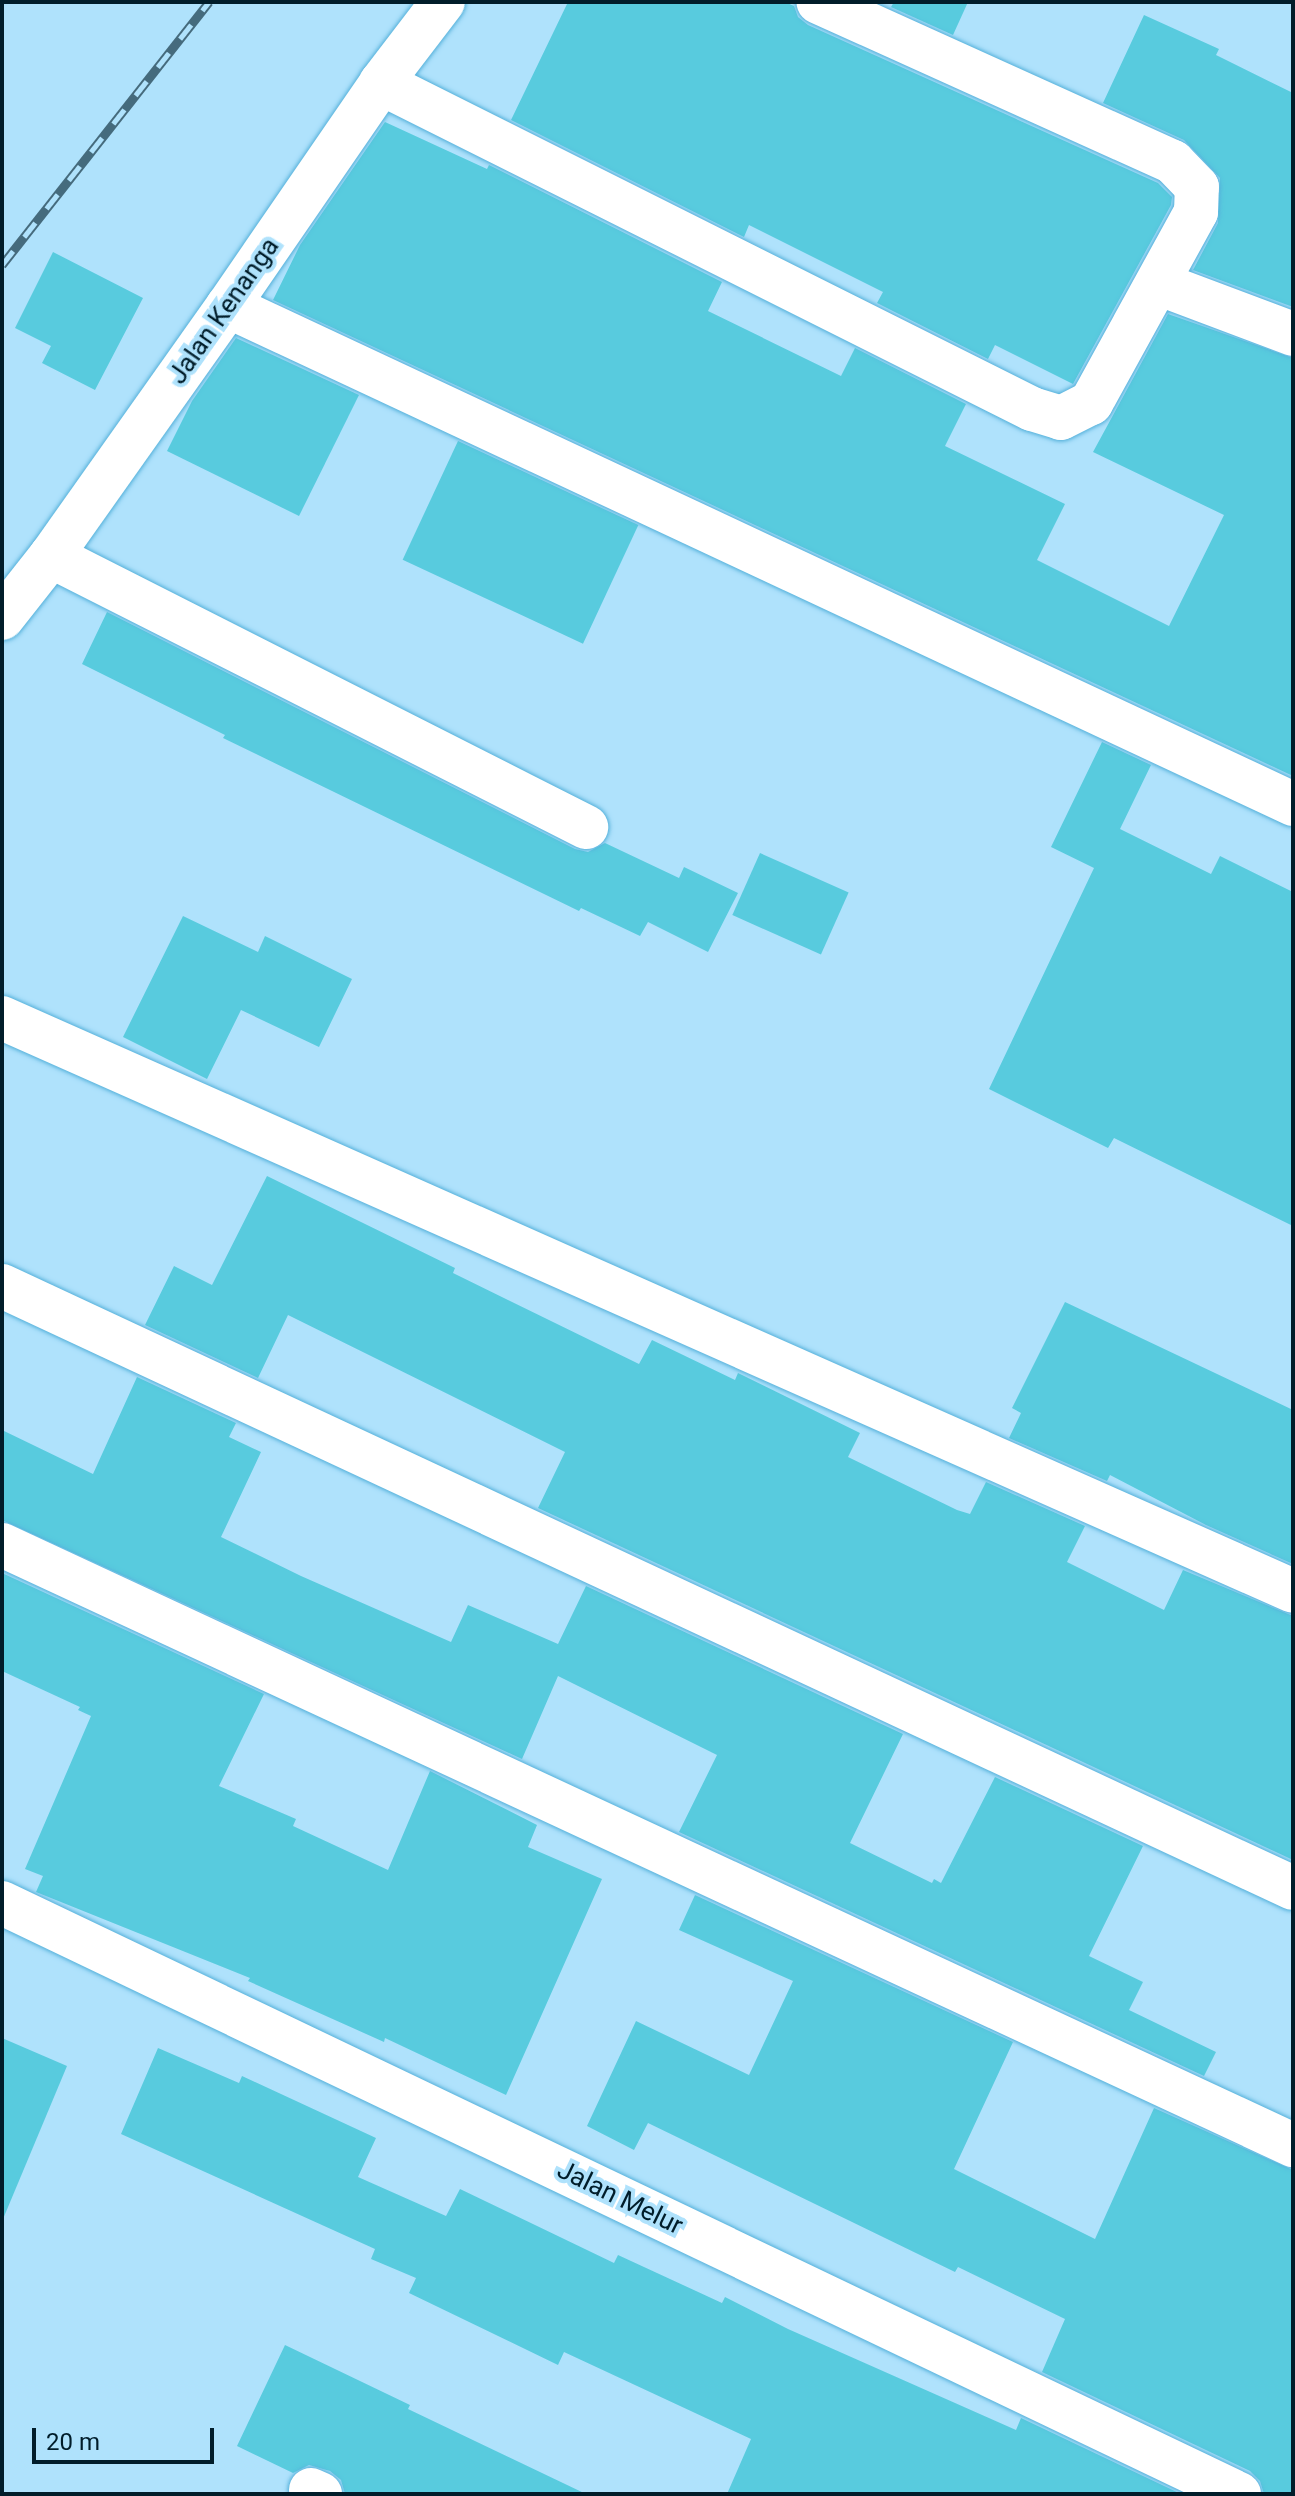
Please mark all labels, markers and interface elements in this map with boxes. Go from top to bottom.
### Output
street label: Jalan Kenanga [162,232,286,390]
street label: Jalan Melur [552,2154,688,2242]
scale bar [36,2412,218,2462]
text: 20 m [46,2428,100,2456]

